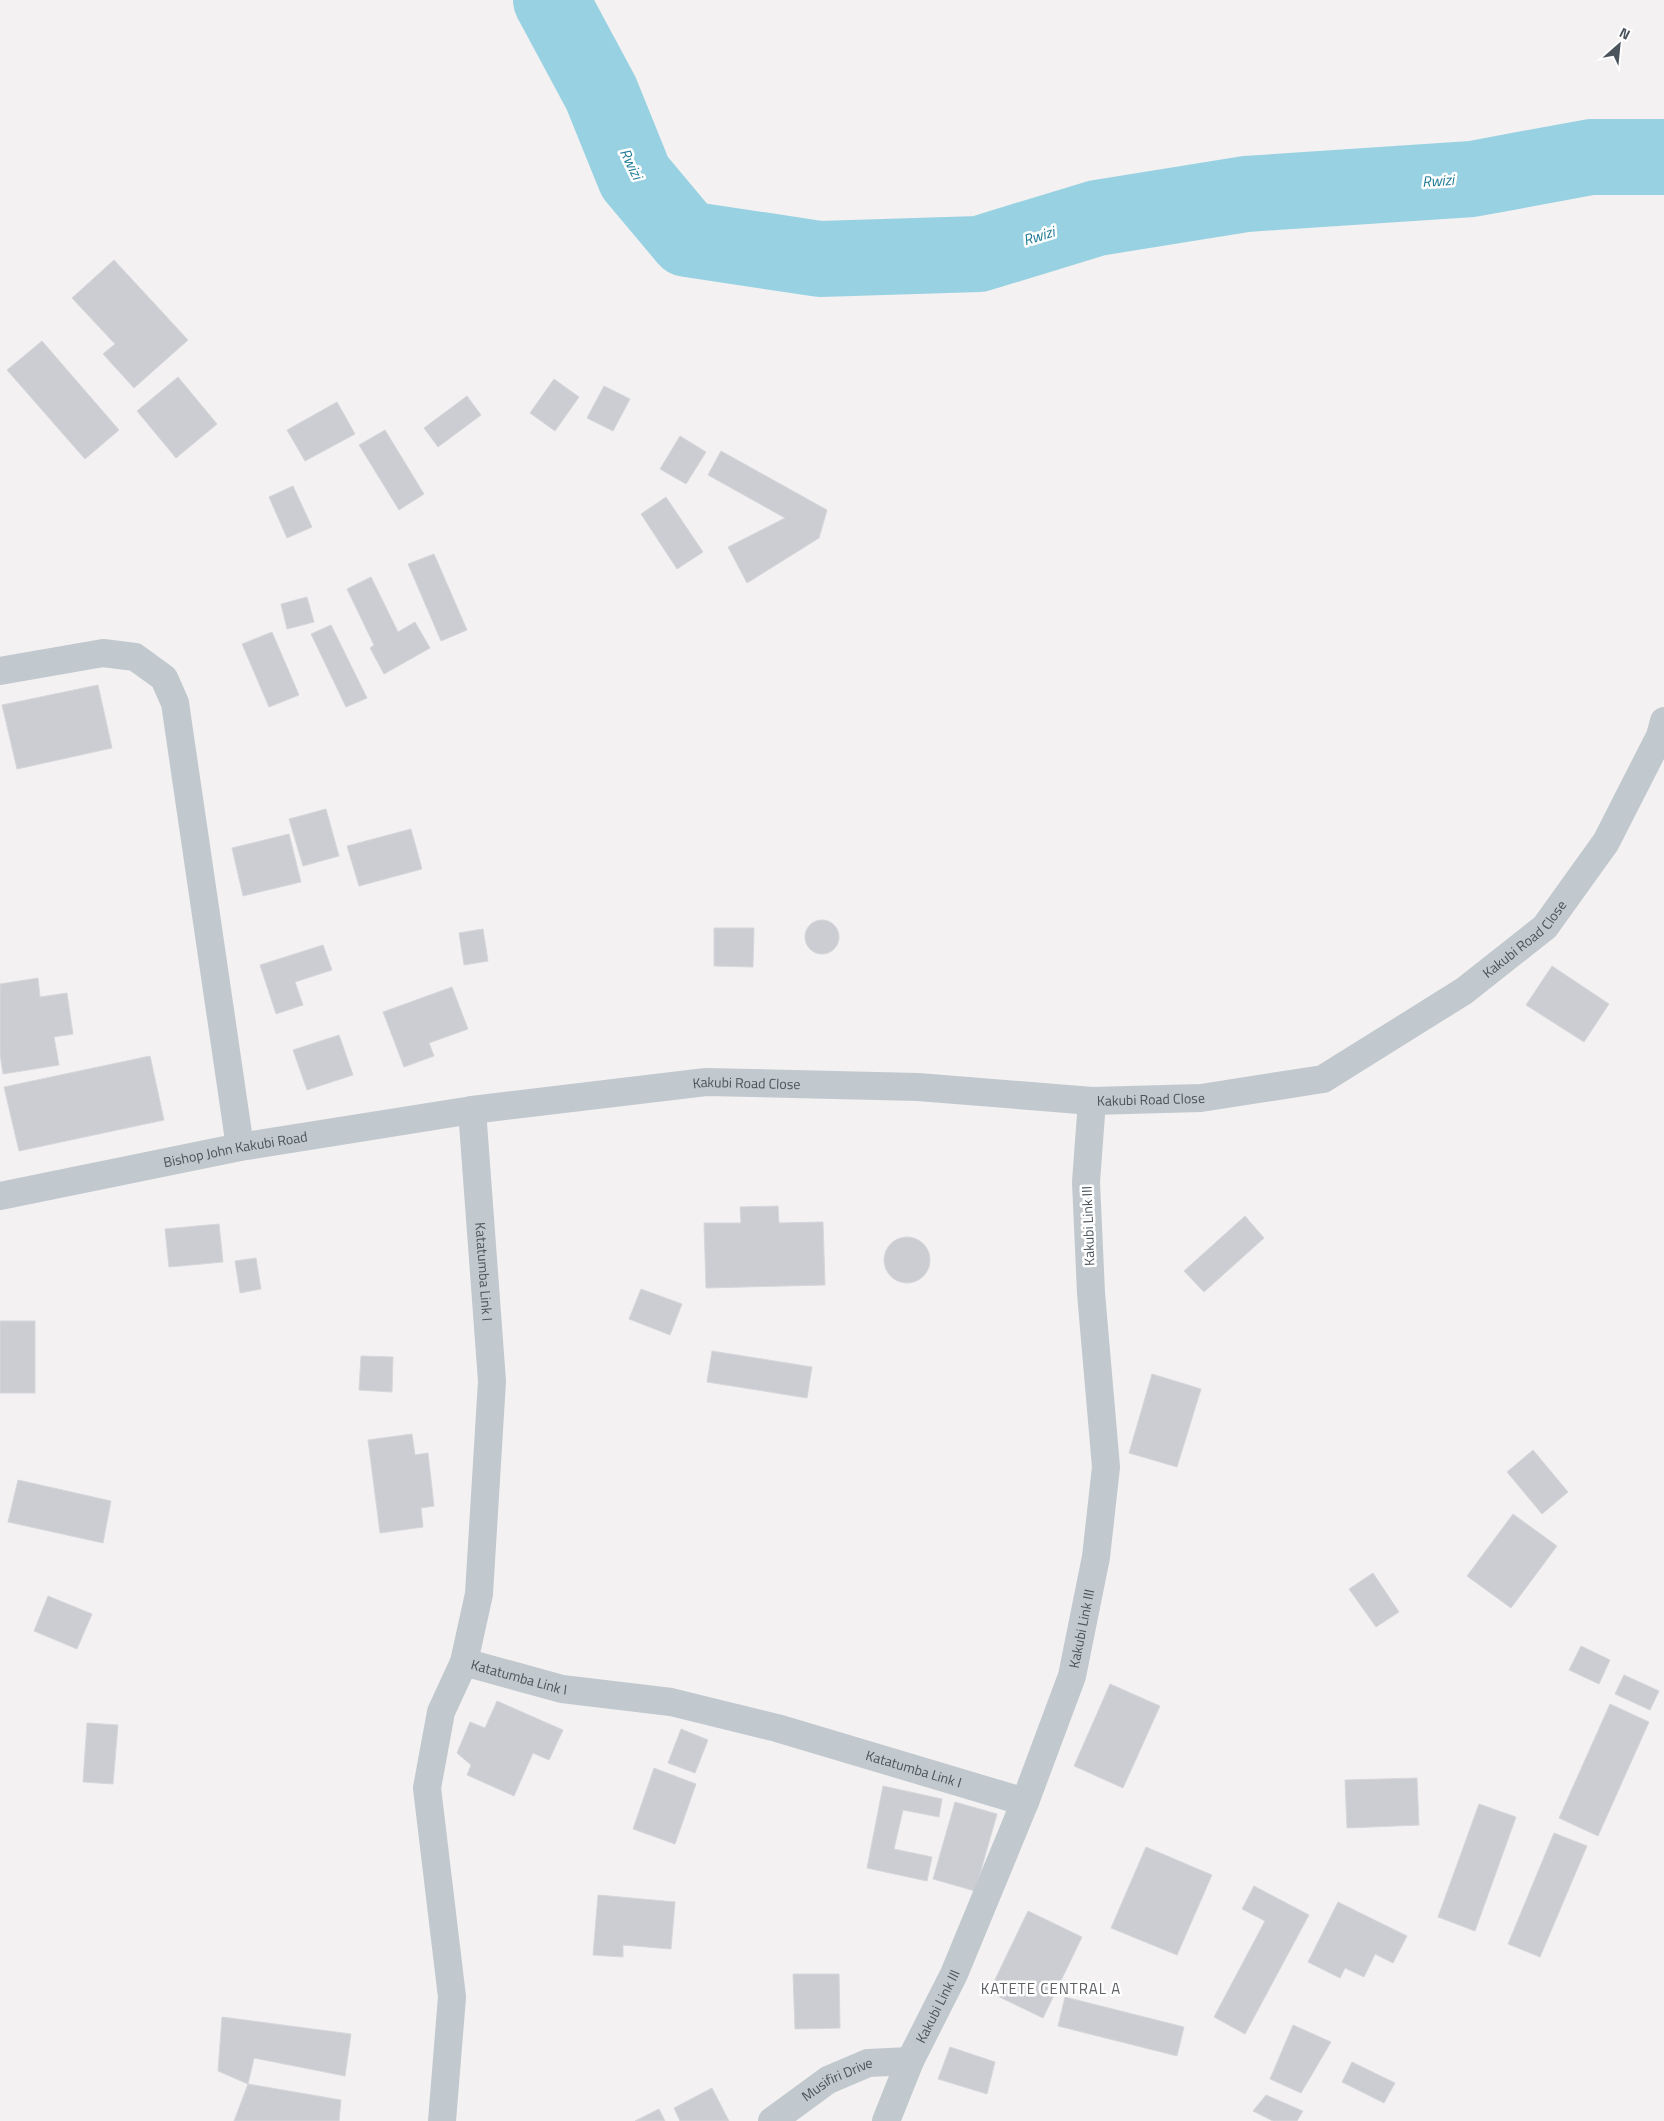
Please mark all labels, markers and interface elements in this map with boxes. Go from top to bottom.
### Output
north arrow [1594,20,1644,70]
text: N [1616,21,1634,45]
water label: Rwizi [614,144,650,185]
water label: Rwizi [1421,168,1457,193]
water label: Rwizi [1020,219,1059,251]
street label: Kakubi Road Close [1478,896,1571,983]
street label: Kakubi Road Close [691,1071,801,1094]
street label: Kakubi Road Close [1097,1087,1206,1111]
street label: Bishop John Kakubi Road [161,1125,309,1172]
street label: Kakubi Link III [1076,1186,1099,1266]
street label: Katatumba Link I [470,1221,499,1322]
street label: Kakubi Link III [1063,1587,1099,1670]
street label: Katatumba Link I [469,1653,568,1700]
street label: Katatumba Link I [863,1744,964,1793]
street label: Kakubi Link III [910,1966,965,2047]
district label: KATETE CENTRAL A [981,1977,1121,2000]
street label: Musifiri Drive [797,2052,873,2106]

